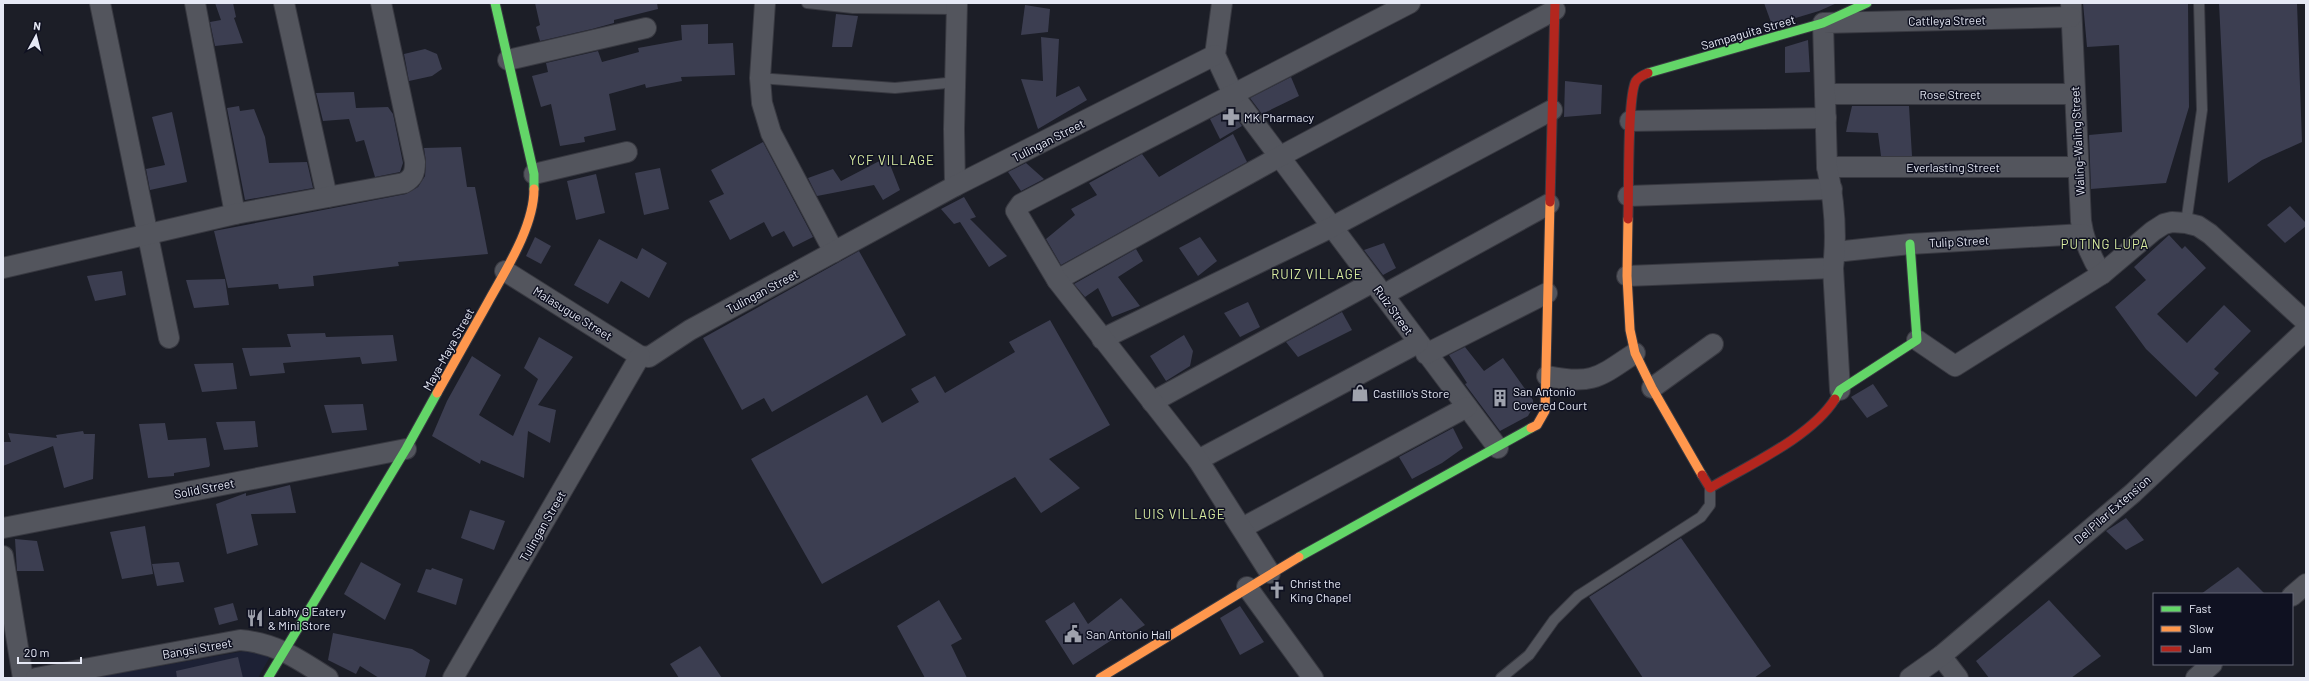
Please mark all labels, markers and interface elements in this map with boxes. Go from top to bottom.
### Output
street label: Sampaguita Street [1699,12,1797,52]
street label: Cattleya Street [1908,12,1986,28]
north arrow [16,16,56,56]
text: N [33,19,42,32]
street label: Waling-Waling Street [2067,86,2087,196]
street label: Rose Street [1919,87,1981,101]
pharmacy icon: MK Pharmacy [1221,107,1241,127]
place label: MK Pharmacy [1244,110,1315,124]
street label: Tulingan Street [1010,116,1086,164]
district label: YCF VILLAGE [849,152,935,168]
street label: Everlasting Street [1906,160,2000,174]
street label: Tulip Street [1928,232,1990,250]
district label: PUTING LUPA [2061,236,2149,252]
street label: Tulingan Street [724,266,800,316]
district label: RUIZ VILLAGE [1271,266,1363,282]
street label: Malasugue Street [531,283,615,343]
street label: Ruiz Street [1371,283,1417,337]
street label: Maya-Maya Street [420,305,476,393]
shop icon: Castillo's Store [1350,383,1370,403]
place label: San Antonio Covered Court [1513,384,1587,412]
place label: Castillo's Store [1373,386,1449,400]
building icon: San Antonio Covered Court [1490,388,1510,408]
street label: Del Pilar Extension [2071,472,2153,546]
street label: Solid Street [173,475,235,501]
street label: Tulingan Street [516,488,568,564]
district label: LUIS VILLAGE [1134,506,1226,522]
place label: Christ the King Chapel [1290,576,1351,604]
church icon: Christ the King Chapel [1267,580,1287,600]
legend [2153,593,2293,665]
text: Fast [2189,601,2212,615]
place label: Labhy G Eatery & Mini Store [268,604,346,632]
restaurant icon: Labhy G Eatery & Mini Store [245,608,265,628]
text: Slow [2189,621,2214,635]
public building icon: San Antonio Hall [1063,624,1083,644]
place label: San Antonio Hall [1086,627,1170,641]
street label: Bangsi Street [161,635,233,661]
scale bar [18,639,81,665]
text: Jam [2189,641,2212,655]
text: 20 m [24,645,50,659]

